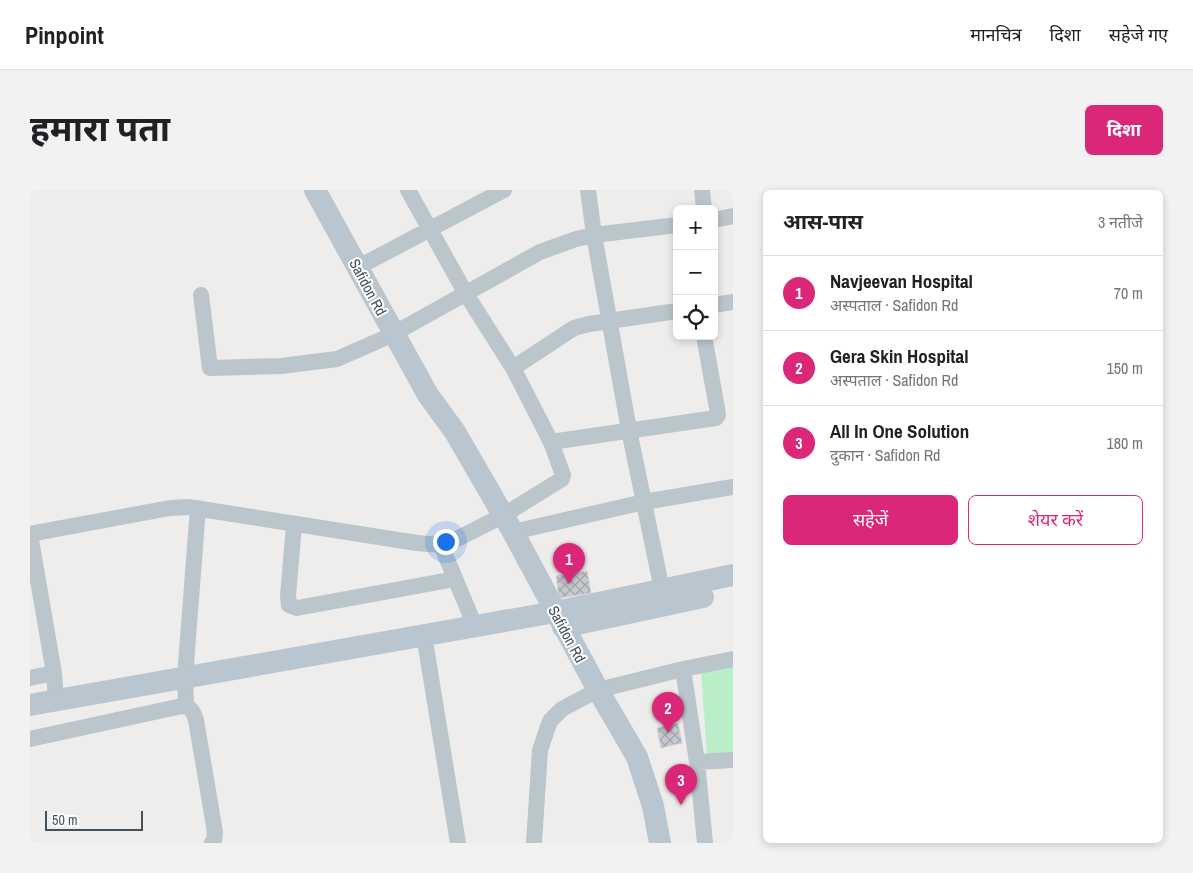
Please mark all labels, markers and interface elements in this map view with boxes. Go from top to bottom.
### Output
text: Pinpoint [25,19,104,51]
text: मानचित्र [970,22,1022,47]
text: दिशा [1050,22,1081,47]
text: सहेजे गए [1109,22,1168,47]
text: हमारा पता [30,105,170,152]
button: दिशा [1085,105,1163,155]
map controls [673,205,718,340]
button: + [673,205,718,250]
text: आस-पास [783,207,863,236]
text: 3 नतीजे [1098,211,1143,233]
button: − [673,250,718,295]
street label: Safidon Rd [344,255,392,319]
text: Navjeevan Hospital [830,268,973,294]
text: 1 [795,282,803,304]
text: 70 m [1114,282,1143,304]
text: अस्पताल · Safidon Rd [830,294,958,316]
button: locate [673,295,718,340]
text: Gera Skin Hospital [830,343,969,369]
text: 2 [795,357,803,379]
text: 150 m [1107,357,1143,379]
text: अस्पताल · Safidon Rd [830,369,958,391]
text: All In One Solution [830,418,969,444]
text: 3 [795,432,803,454]
text: 180 m [1107,432,1143,454]
text: दुकान · Safidon Rd [830,444,940,466]
button: सहेजें [783,495,958,545]
button: शेयर करें [968,495,1143,545]
your location [433,529,459,555]
pin: 1 [553,543,585,584]
street label: Safidon Rd [543,602,591,666]
pin: 2 [652,692,684,733]
pin: 3 [665,764,697,805]
scale bar [45,808,142,831]
text: 50 m [52,811,78,829]

